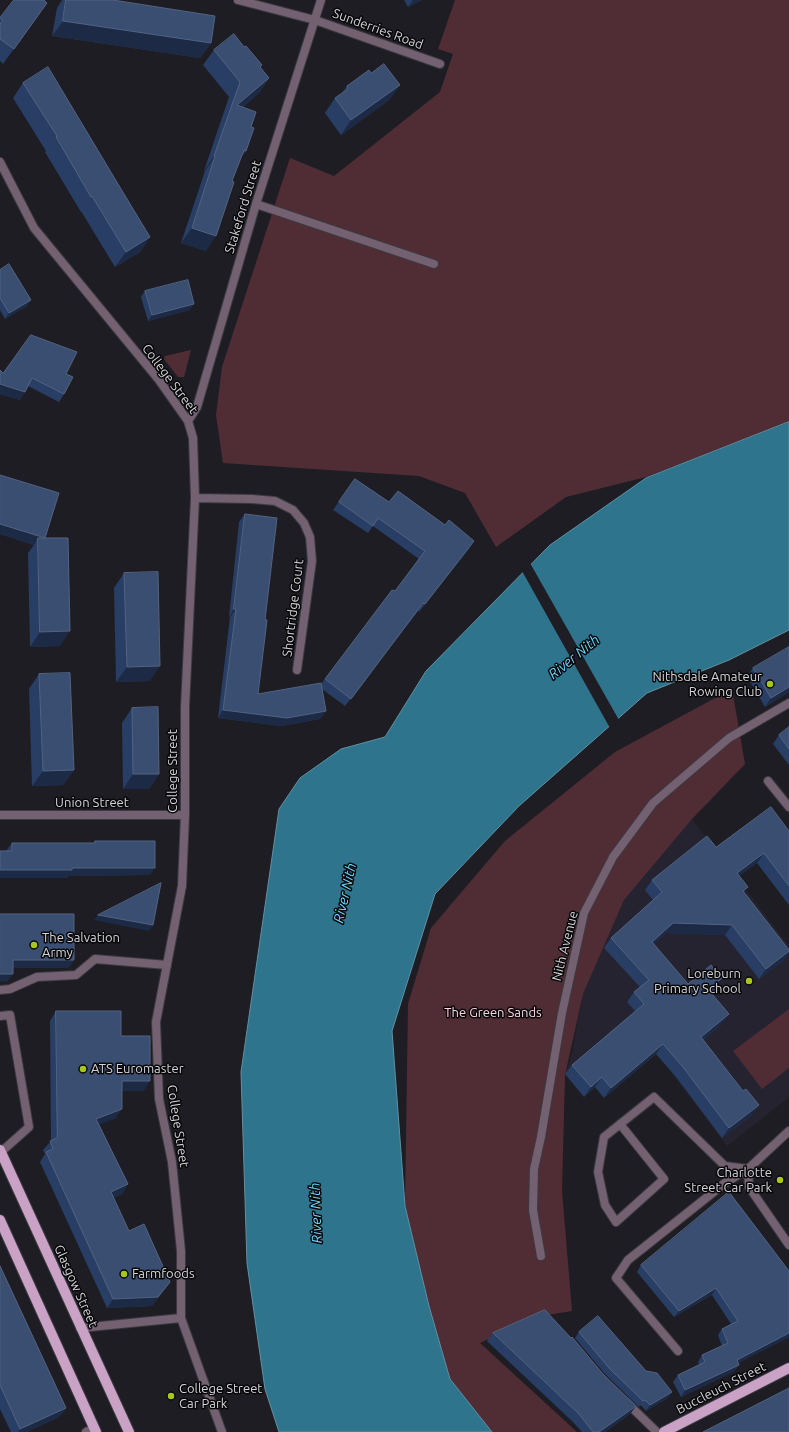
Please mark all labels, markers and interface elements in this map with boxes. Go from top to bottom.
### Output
street label: Sunderries Road [331,5,425,53]
street label: Stakeford Street [221,159,265,255]
street label: College Street [139,341,201,417]
street label: Shortridge Court [279,558,307,658]
water label: River Nith [545,631,603,683]
place label: Nithsdale Amateur Rowing Club [653,669,762,700]
marker: Nithsdale Amateur Rowing Club [765,679,775,689]
street label: College Street [165,729,181,813]
street label: Union Street [55,795,129,811]
water label: River Nith [330,862,360,924]
street label: Nith Avenue [549,909,581,983]
place label: The Salvation Army [42,930,120,961]
marker: The Salvation Army [29,940,39,950]
place label: Loreburn Primary School [654,966,741,997]
marker: Loreburn Primary School [744,976,754,986]
park label: The Green Sands [444,1005,542,1021]
place label: ATS Euromaster [91,1061,184,1077]
marker: ATS Euromaster [78,1064,88,1074]
street label: College Street [164,1084,192,1168]
place label: Charlotte Street Car Park [684,1165,772,1196]
marker: Charlotte Street Car Park [775,1175,785,1185]
water label: River Nith [307,1182,325,1244]
street label: Glasgow Street [51,1242,101,1330]
place label: Farmfoods [132,1266,195,1282]
marker: Farmfoods [119,1269,129,1279]
street label: Buccleuch Street [674,1359,768,1417]
place label: College Street Car Park [179,1381,262,1412]
marker: College Street Car Park [166,1391,176,1401]

